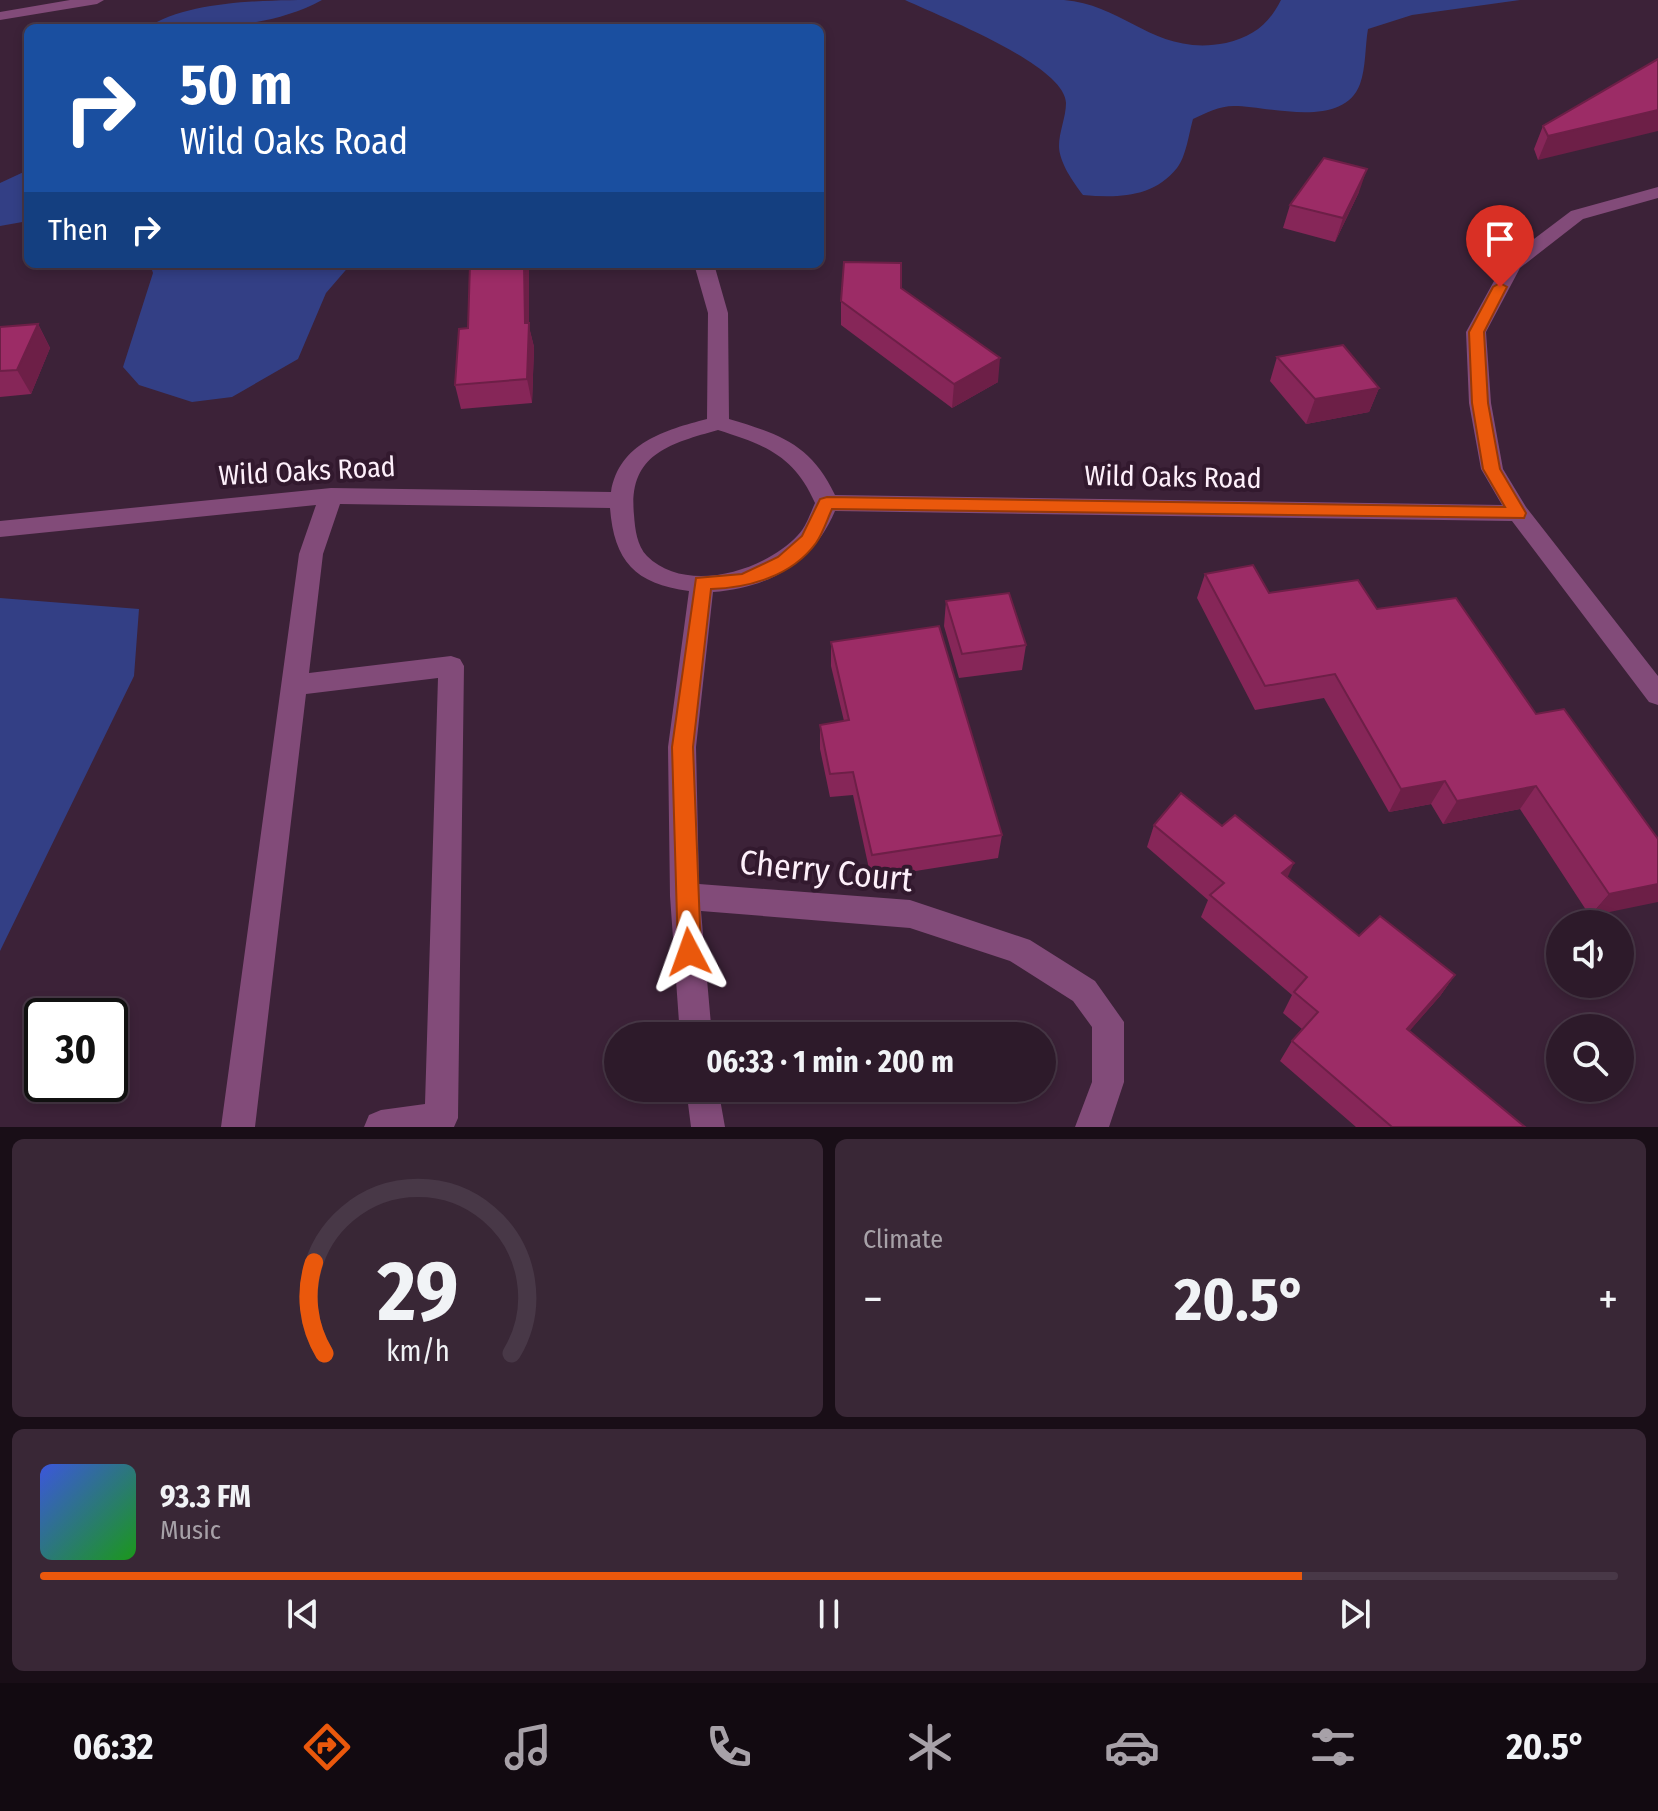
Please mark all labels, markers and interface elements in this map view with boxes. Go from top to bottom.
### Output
text: 50 m [180,52,292,119]
icon: right [48,56,152,160]
text: Wild Oaks Road [180,120,408,164]
pin [1466,205,1534,287]
icon: right [124,208,168,252]
text: Then [48,212,108,248]
icon: arrive [1478,217,1522,261]
street label: Wild Oaks Road [218,450,396,492]
street label: Wild Oaks Road [1084,459,1262,495]
street label: Cherry Court [737,842,915,901]
position arrow [647,910,731,994]
map controls [1546,910,1634,1102]
button: sound [1546,910,1634,998]
speed limit sign: 30 [24,998,128,1102]
button: search [1546,1014,1634,1102]
text: 06:33 · 1 min · 200 m [706,1044,954,1080]
text: Climate [863,1224,943,1255]
text: 29 [376,1242,458,1342]
text: 20.5° [1175,1264,1306,1336]
text: − [863,1273,883,1326]
text: + [1598,1273,1618,1326]
text: km/h [386,1334,449,1369]
text: 93.3 FM [160,1479,251,1515]
text: Music [160,1515,221,1546]
icon: previous [281,1592,325,1636]
icon: pause [807,1592,851,1636]
icon: next [1333,1592,1377,1636]
icon: directions [299,1719,355,1775]
icon: music [500,1719,556,1775]
icon: phone [701,1719,757,1775]
icon: climate [902,1719,958,1775]
icon: car [1104,1719,1160,1775]
icon: filters [1305,1719,1361,1775]
text: 06:32 [73,1725,153,1769]
text: 20.5° [1506,1725,1585,1769]

